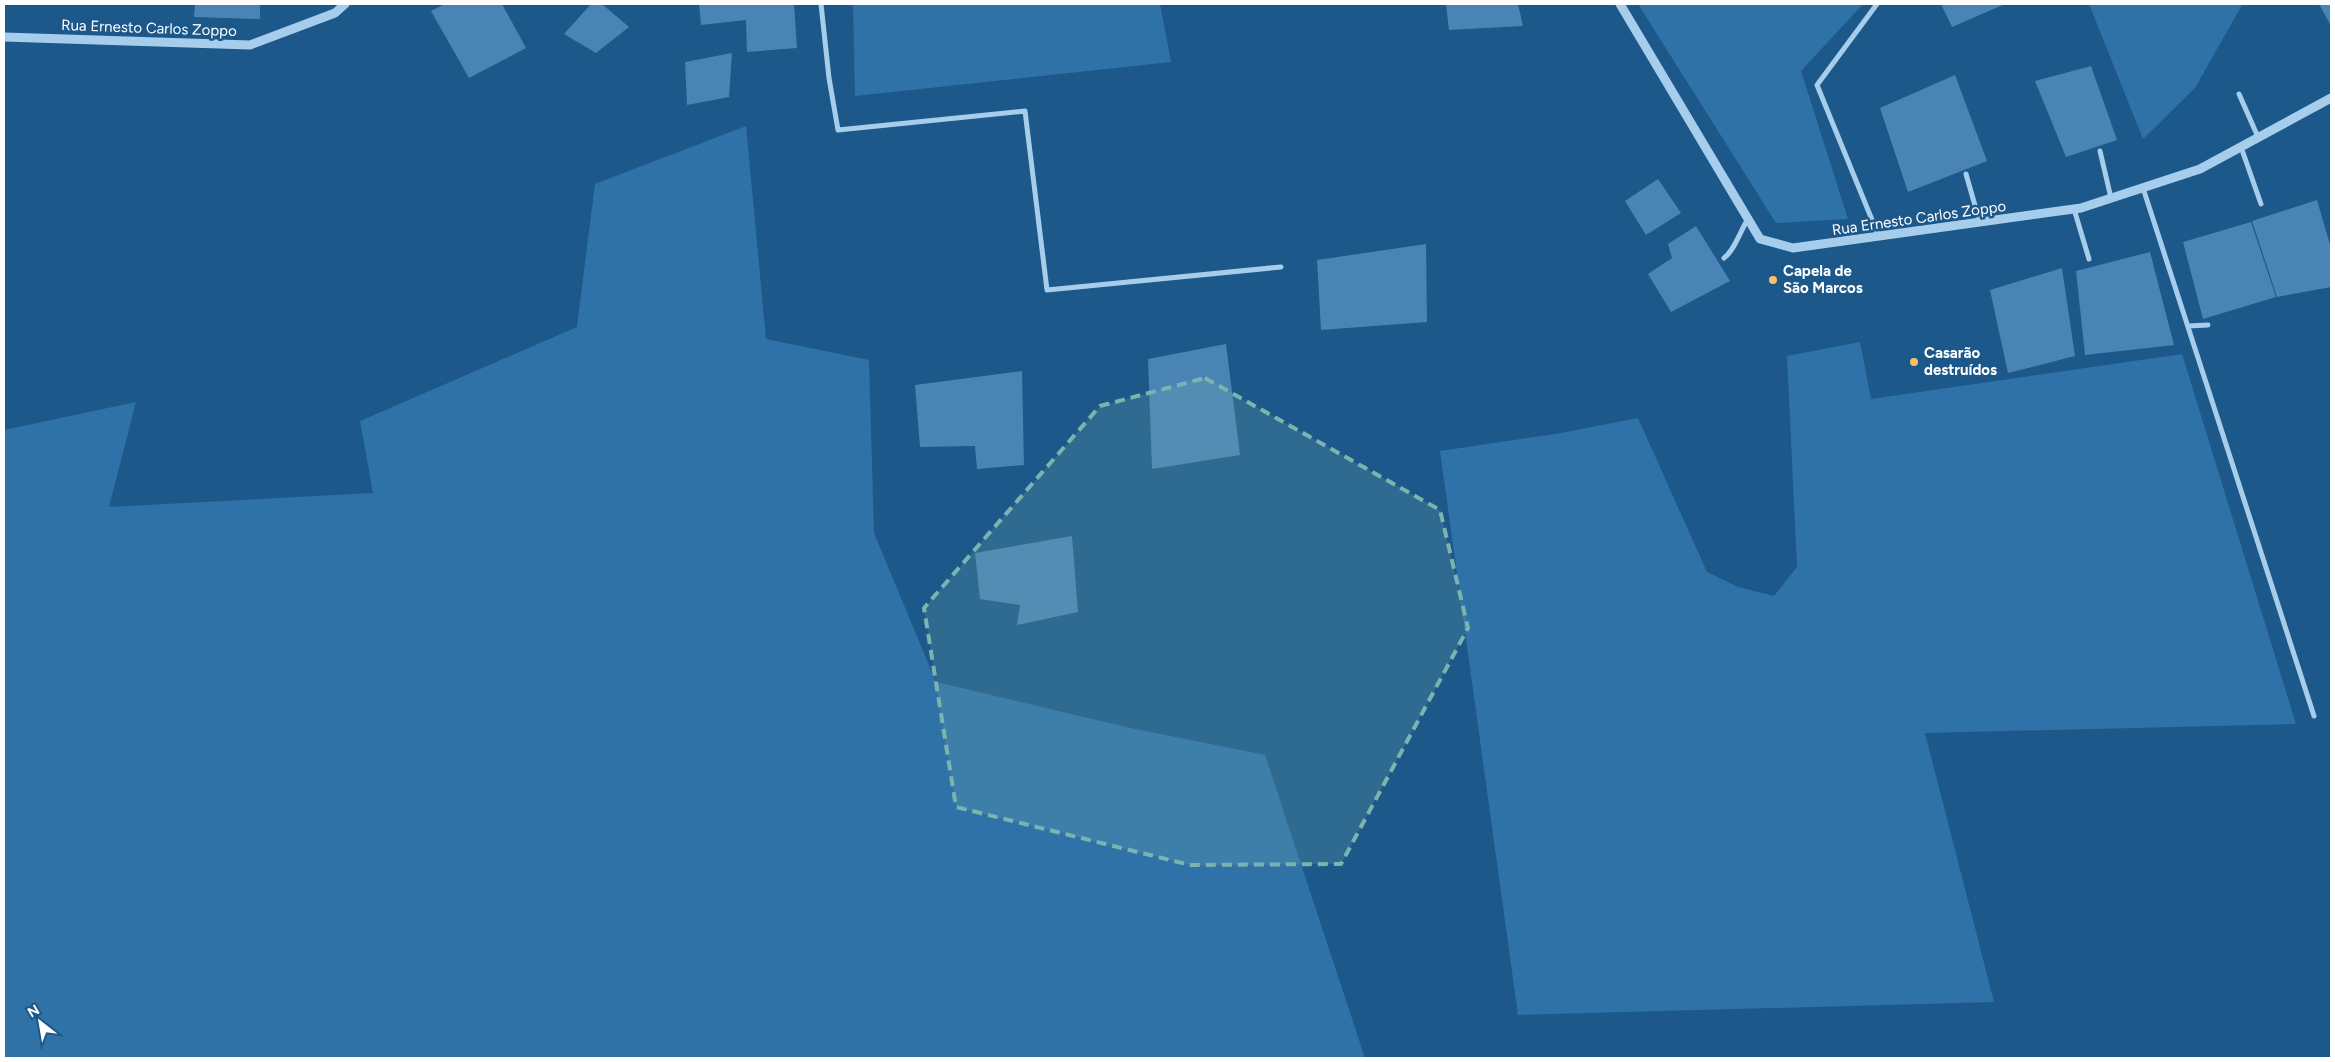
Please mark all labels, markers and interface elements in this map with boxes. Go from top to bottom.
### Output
street label: Rua Ernesto Carlos Zoppo [61,16,237,40]
street label: Rua Ernesto Carlos Zoppo [1831,197,2008,239]
place label: Capela de São Marcos [1783,262,1863,297]
marker: Capela de São Marcos [1767,274,1779,286]
place label: Casarão destruídos [1924,344,1997,379]
marker: Casarão destruídos [1908,356,1920,368]
north arrow [15,997,65,1047]
text: N [25,1001,43,1021]

